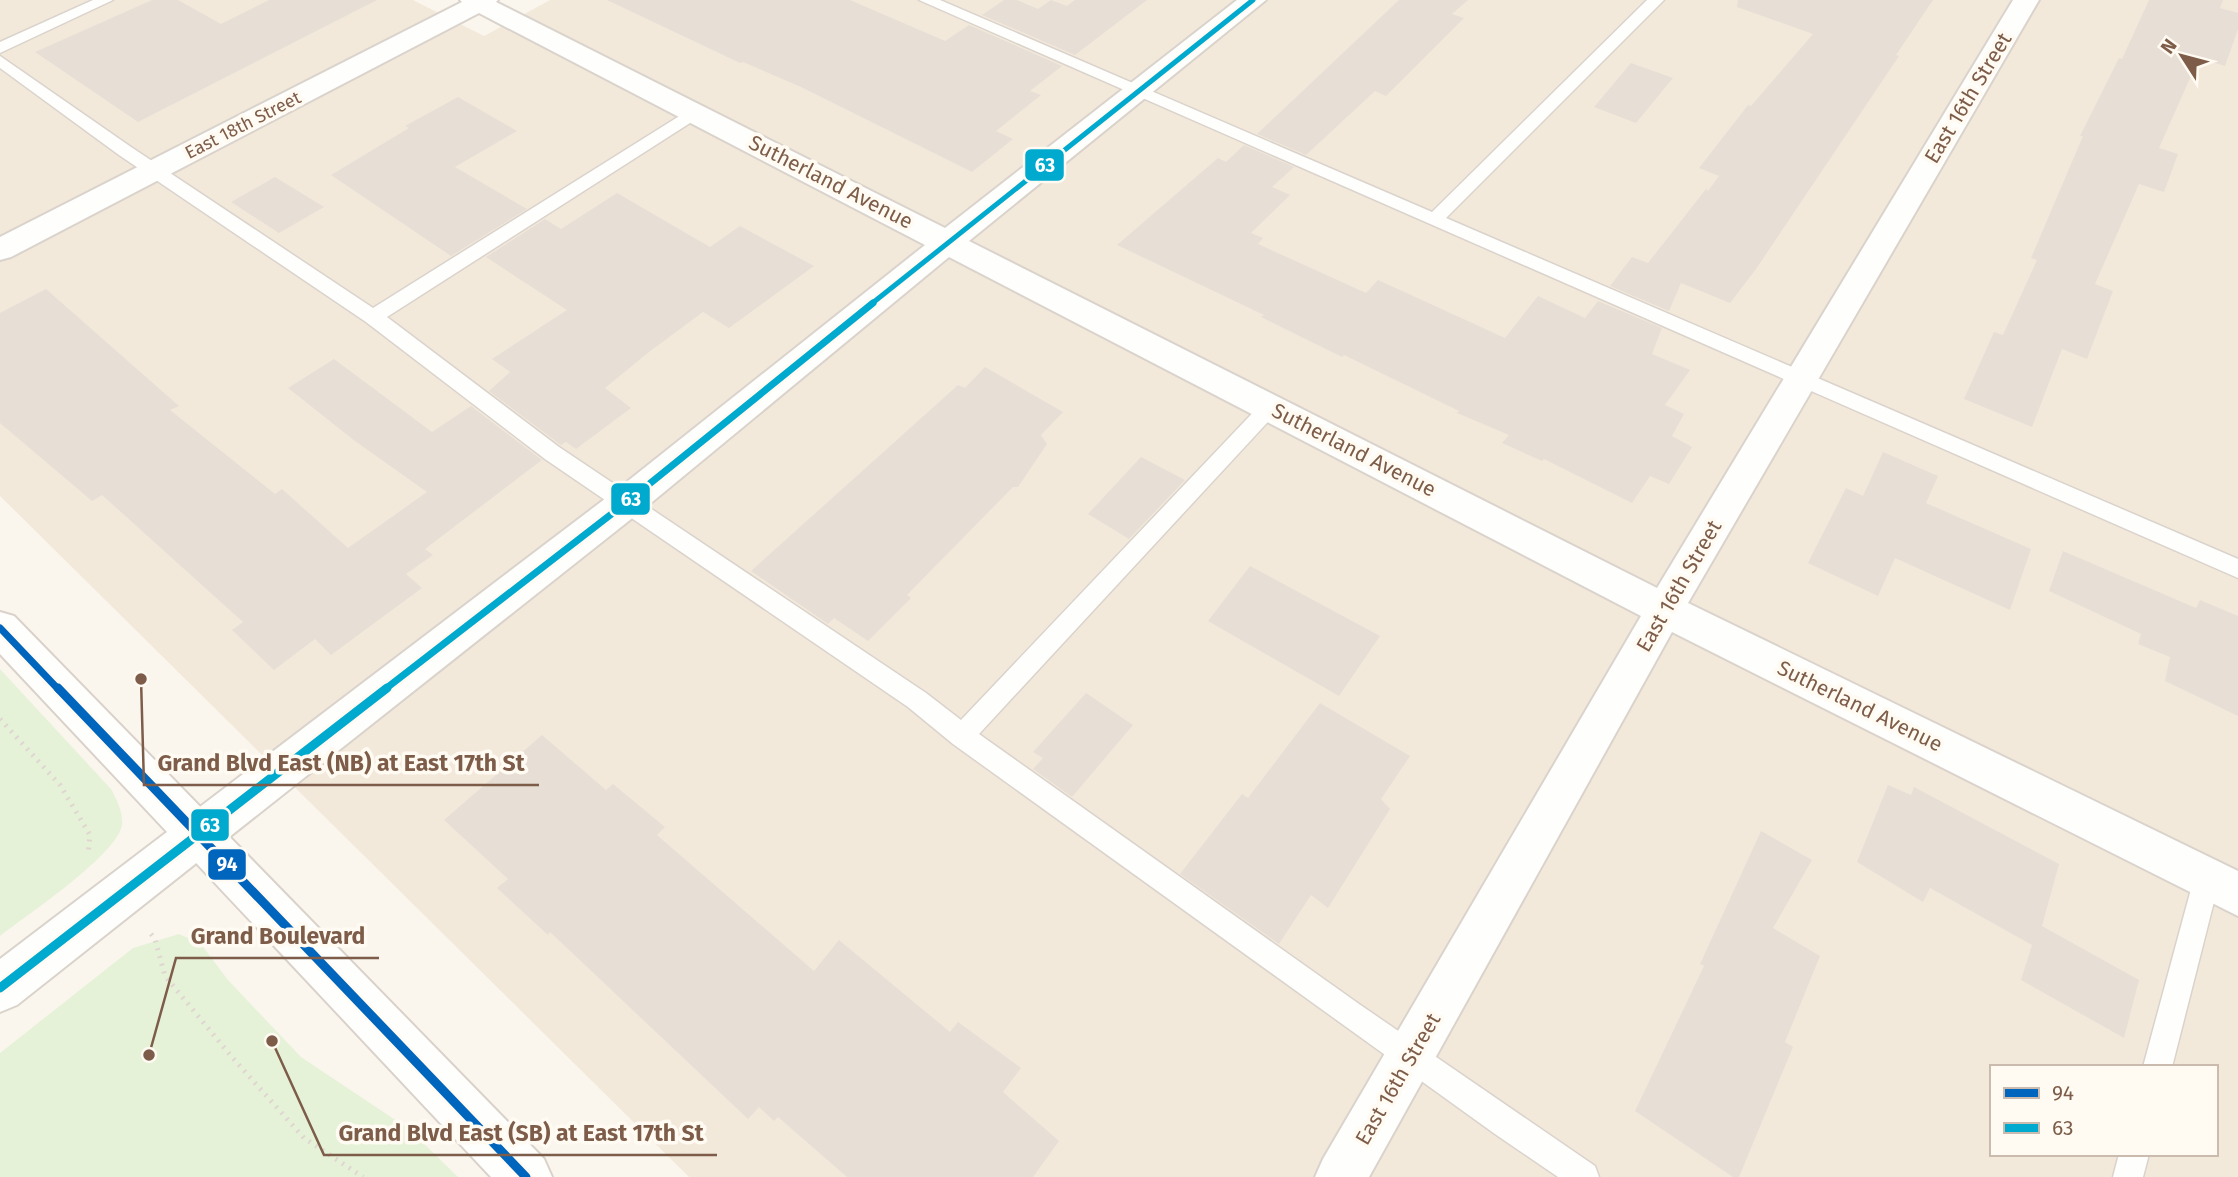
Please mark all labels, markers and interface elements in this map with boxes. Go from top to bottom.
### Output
north arrow [2147,21,2217,91]
street label: East 16th Street [1919,28,2017,168]
text: N [2156,34,2182,58]
street label: East 18th Street [181,86,305,164]
street label: Sutherland Avenue [745,129,917,235]
line badge: 63 [1024,148,1065,182]
text: 63 [1035,154,1055,177]
street label: Sutherland Avenue [1268,397,1440,503]
line badge: 63 [610,482,651,516]
text: 63 [621,488,641,511]
street label: East 16th Street [1631,515,1727,657]
street label: Sutherland Avenue [1773,655,1947,757]
callout: Grand Blvd East (NB) at East 17th St [144,741,539,785]
text: Grand Blvd East (NB) at East 17th St [157,749,526,777]
line badge: 63 [190,808,230,842]
text: 63 [200,814,220,837]
line badge: 94 [207,848,247,881]
text: 94 [216,853,238,876]
callout: Grand Boulevard [176,914,379,958]
text: Grand Boulevard [191,922,365,950]
street label: East 16th Street [1350,1008,1446,1150]
legend [1990,1065,2217,1156]
text: 94 [2052,1080,2074,1106]
callout: Grand Blvd East (SB) at East 17th St [324,1111,717,1155]
text: 63 [2052,1115,2073,1141]
text: Grand Blvd East (SB) at East 17th St [338,1119,705,1147]

